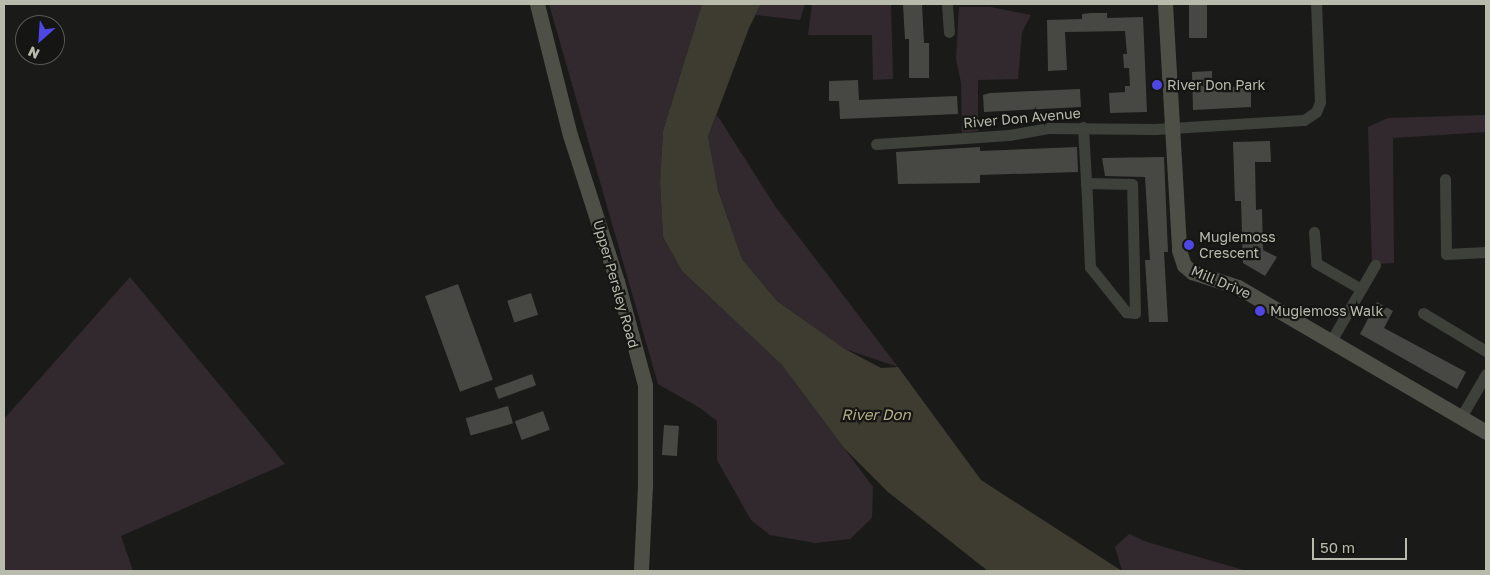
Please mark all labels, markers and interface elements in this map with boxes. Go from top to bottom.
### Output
north arrow [15,15,65,65]
text: N [25,43,42,63]
place label: River Don Park [1167,77,1266,93]
marker: River Don Park [1151,79,1163,91]
street label: River Don Avenue [963,105,1081,131]
street label: Upper Persley Road [590,218,642,350]
place label: Mugiemoss Crescent [1199,229,1276,262]
marker: Mugiemoss Crescent [1183,239,1195,251]
street label: Mill Drive [1189,262,1253,302]
place label: Mugiemoss Walk [1270,303,1383,319]
marker: Mugiemoss Walk [1254,305,1266,317]
water label: River Don [841,406,911,424]
scale bar [1315,528,1410,560]
text: 50 m [1320,538,1355,556]

